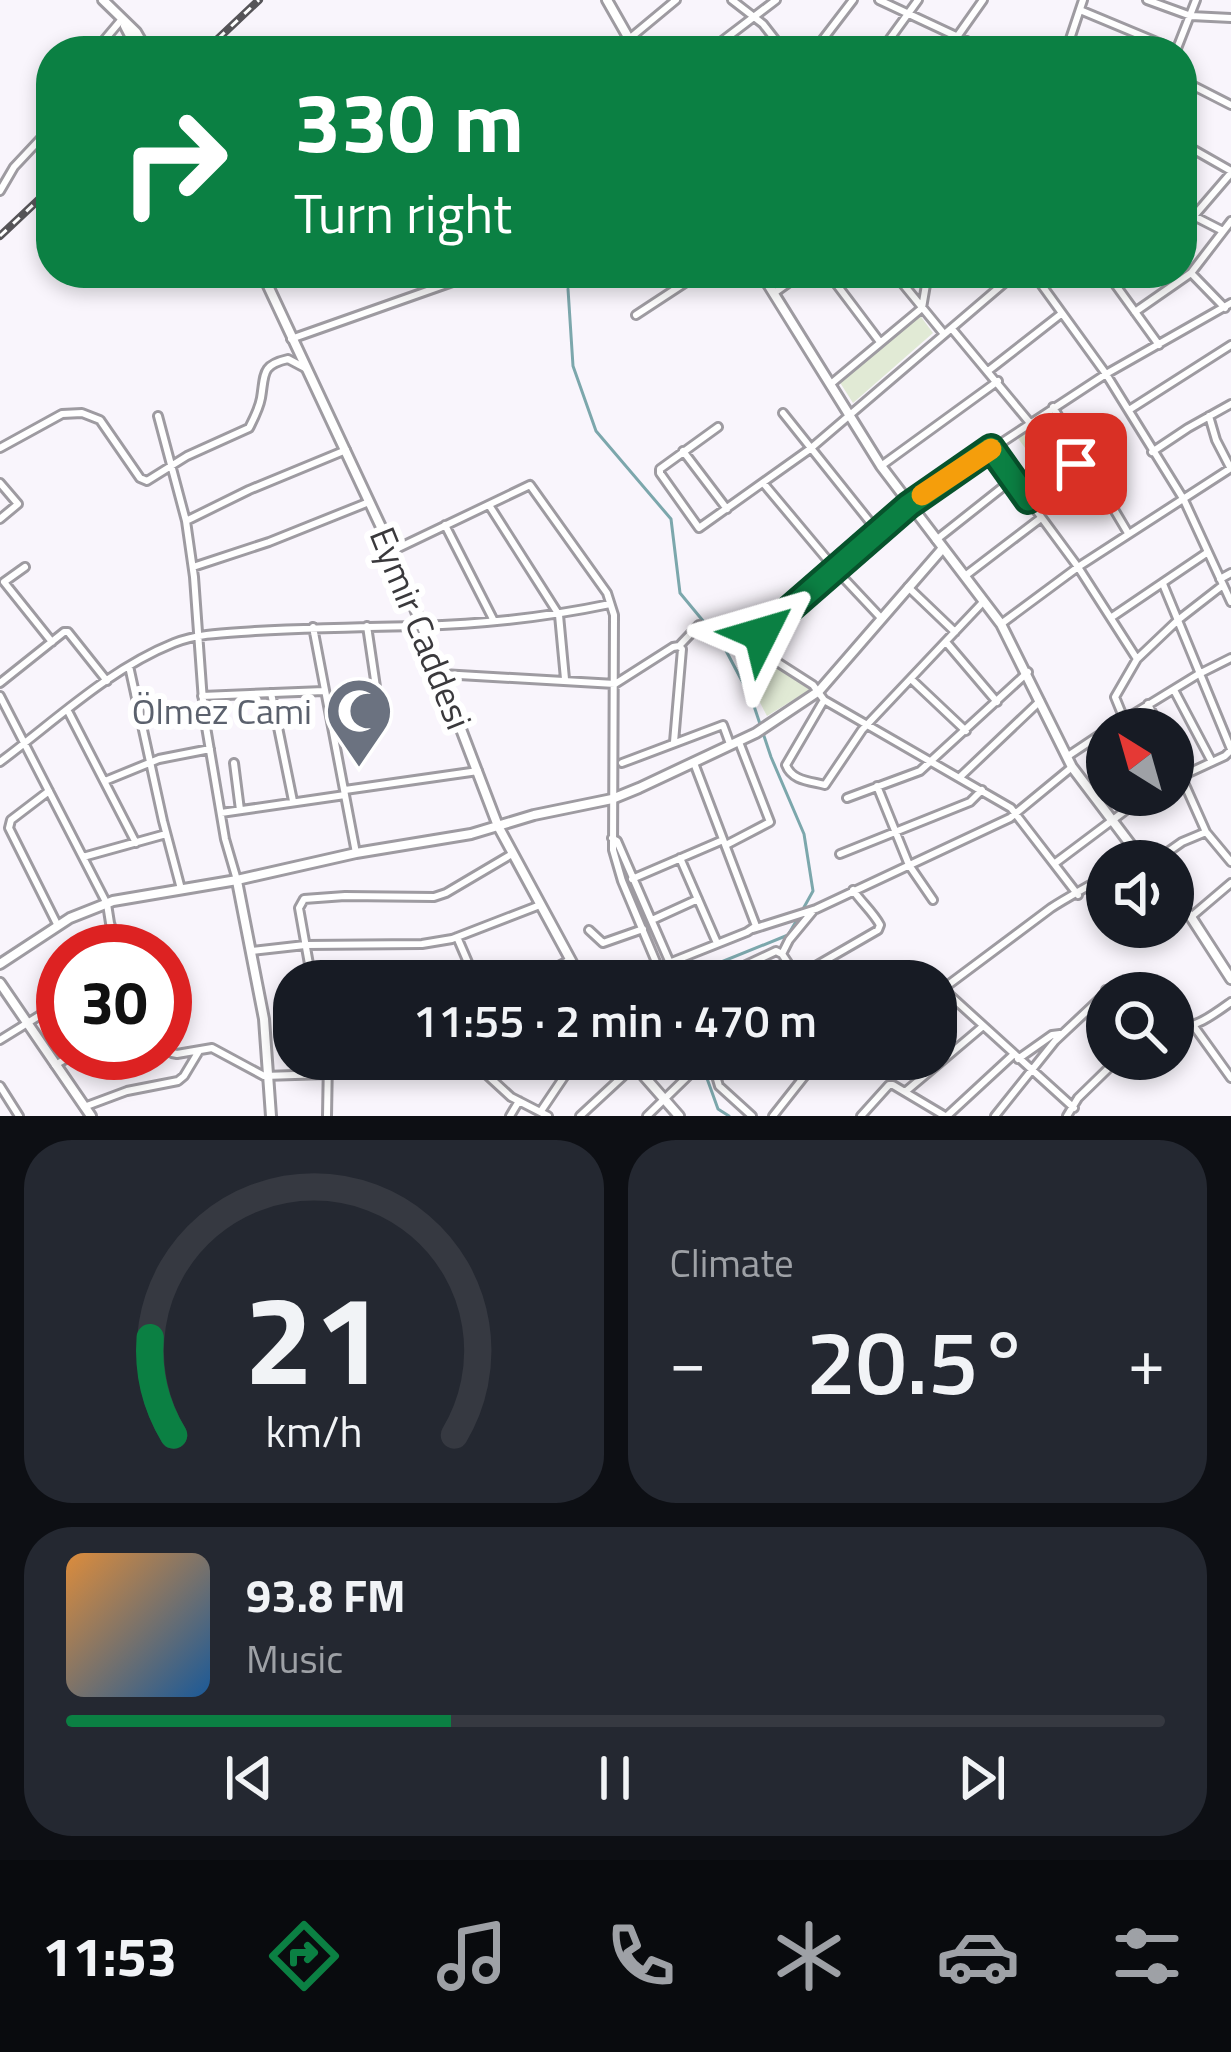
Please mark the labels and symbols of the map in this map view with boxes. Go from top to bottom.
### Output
pin [1025,413,1127,515]
street label: Eymir Caddesi [356,518,487,737]
position arrow [698,571,824,697]
mosque icon: Ölmez Cami [324,676,394,770]
place label: Ölmez Cami [132,683,312,738]
north arrow [1086,708,1194,816]
speed limit sign: 30 [36,924,192,1080]

